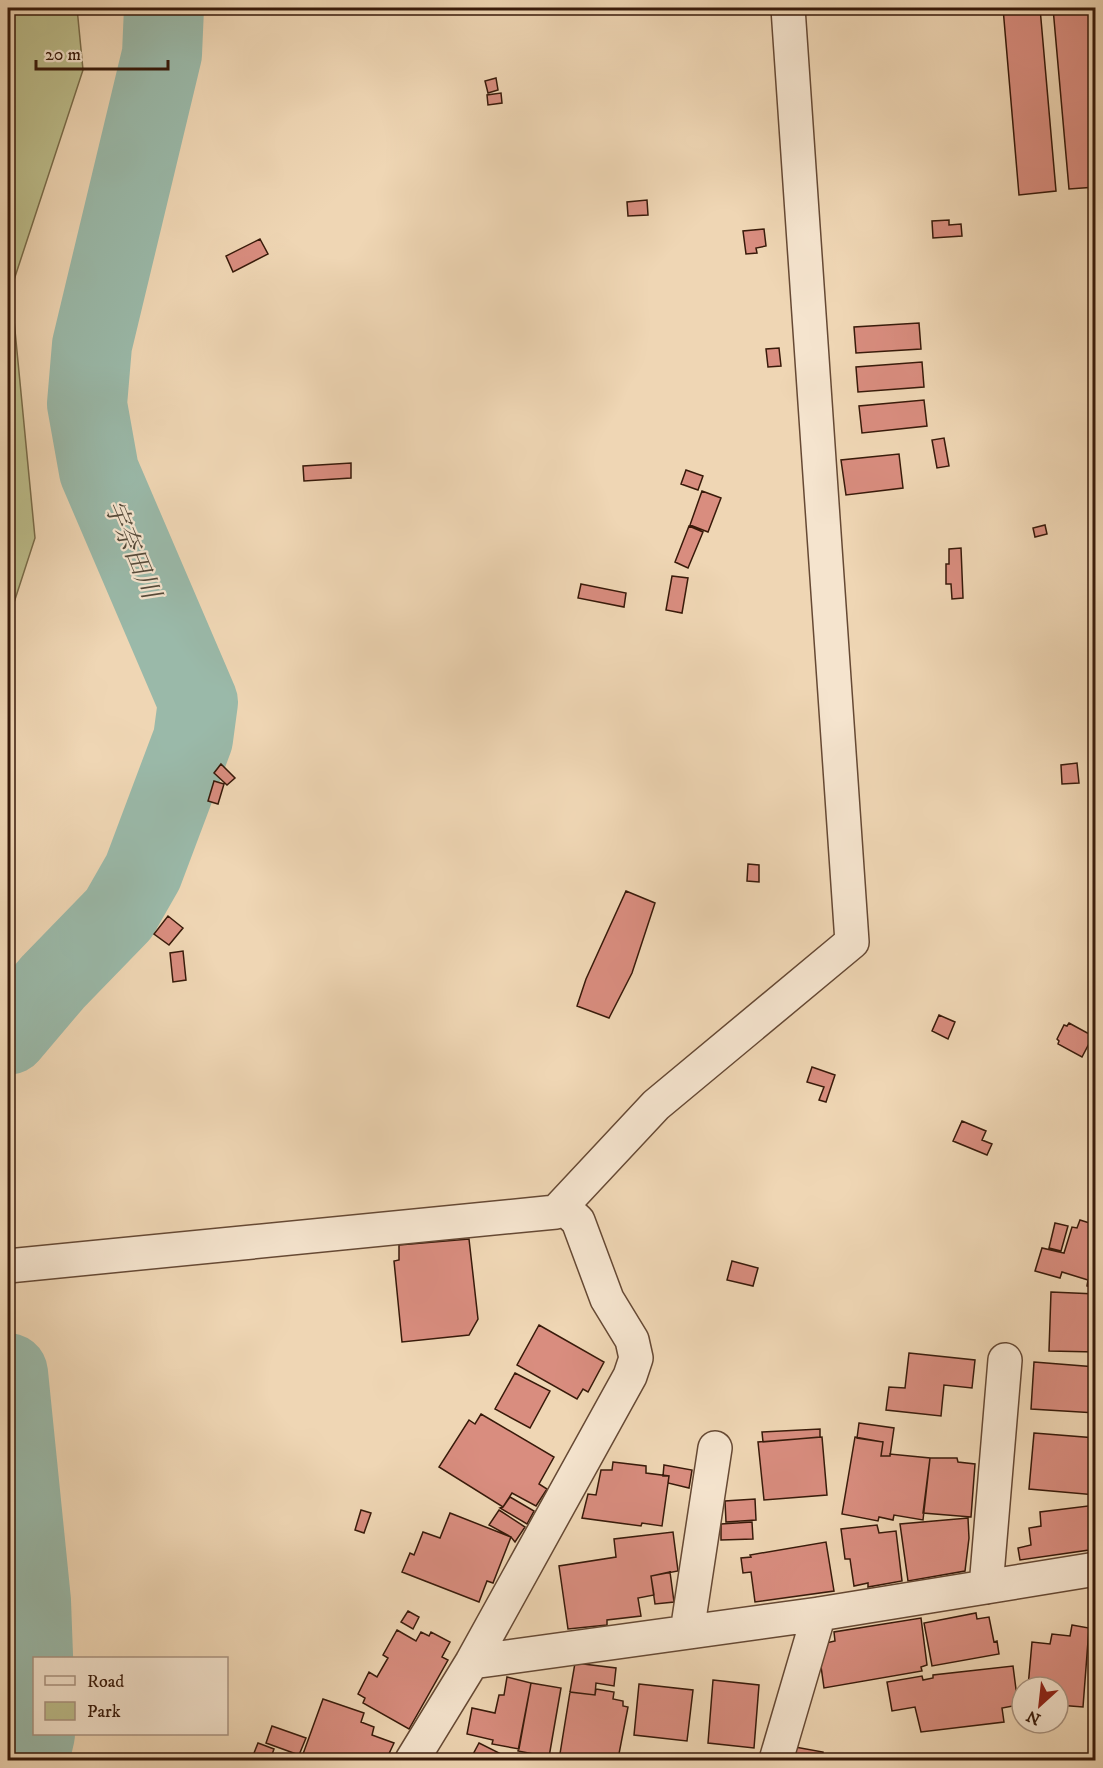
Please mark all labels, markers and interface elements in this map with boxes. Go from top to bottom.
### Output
scale bar [36,33,168,71]
text: 20 m [45,44,81,66]
water label: 宇奈田川 [96,495,168,607]
legend [33,1657,228,1735]
text: Road [87,1671,124,1693]
north arrow [1010,1675,1070,1735]
text: Park [87,1701,121,1723]
text: N [1023,1706,1044,1729]

